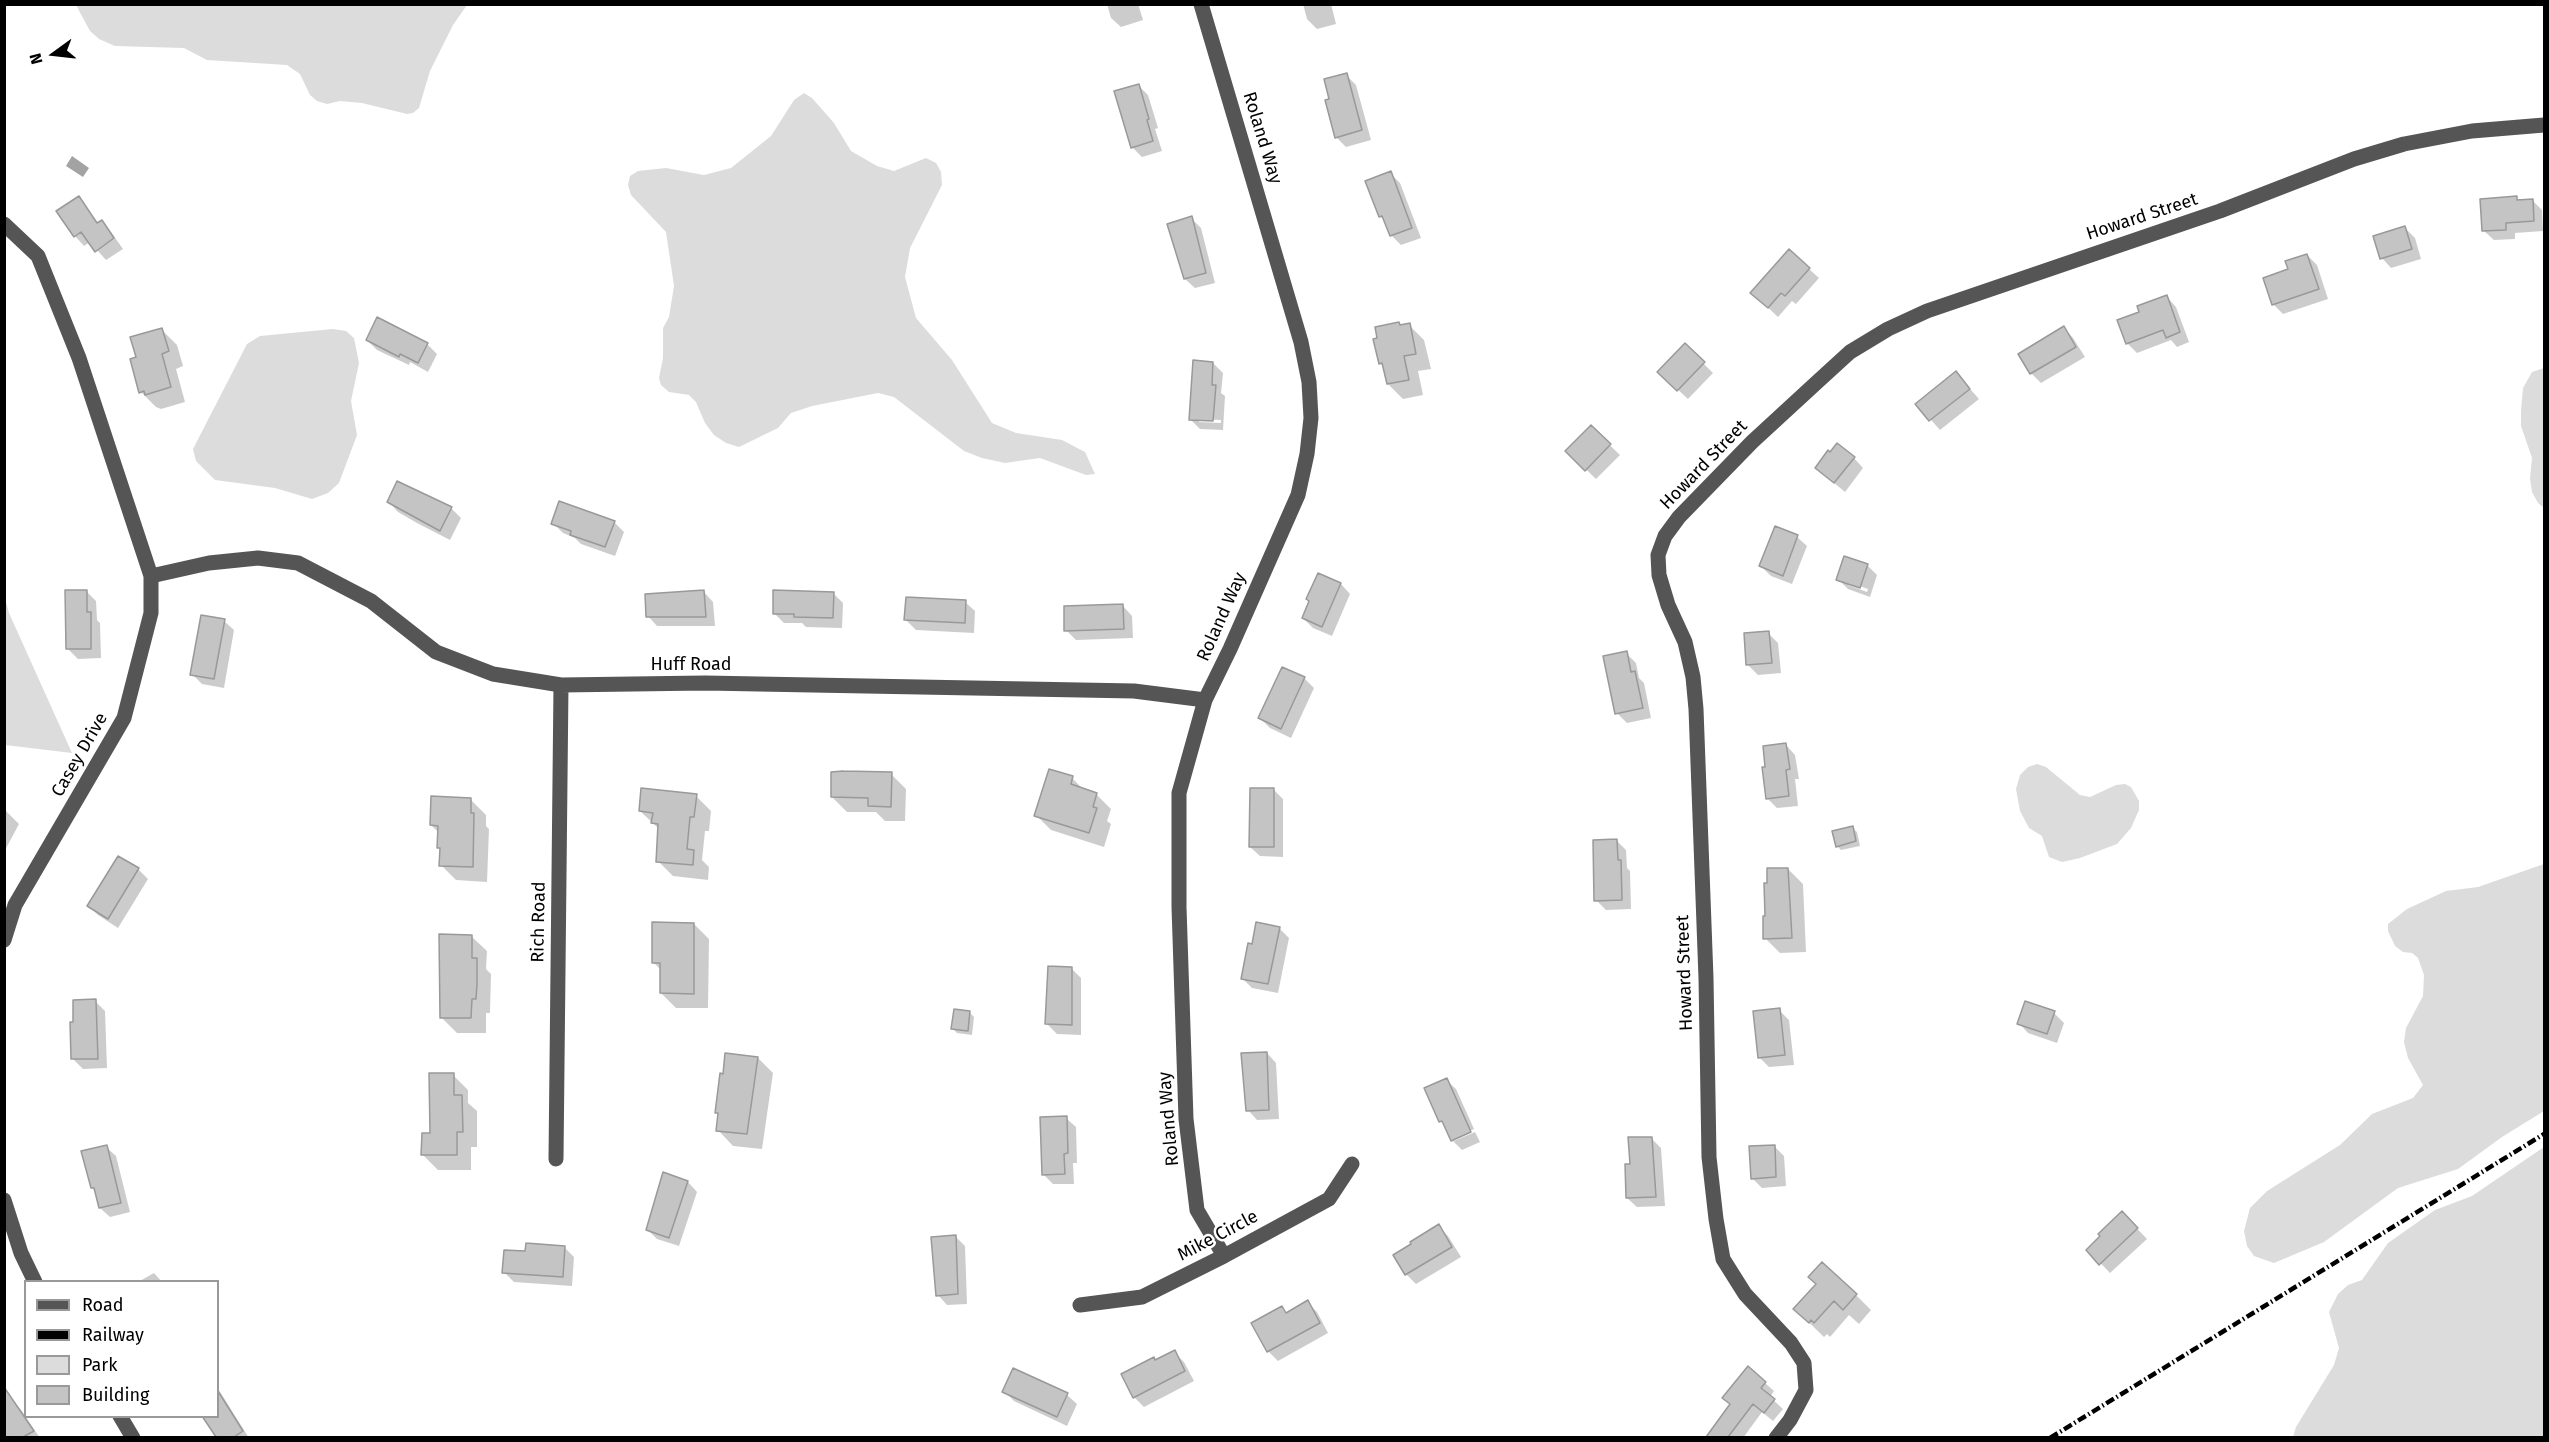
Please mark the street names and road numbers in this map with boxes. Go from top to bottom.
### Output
street label: Roland Way [1238,89,1286,187]
street label: Howard Street [2083,189,2201,245]
street label: Howard Street [1656,416,1752,514]
street label: Roland Way [1193,569,1251,665]
street label: Huff Road [650,654,732,676]
street label: Casey Drive [47,709,113,801]
street label: Rich Road [527,881,551,963]
street label: Howard Street [1672,915,1698,1031]
street label: Roland Way [1154,1071,1184,1167]
street label: Mike Circle [1174,1206,1262,1266]

